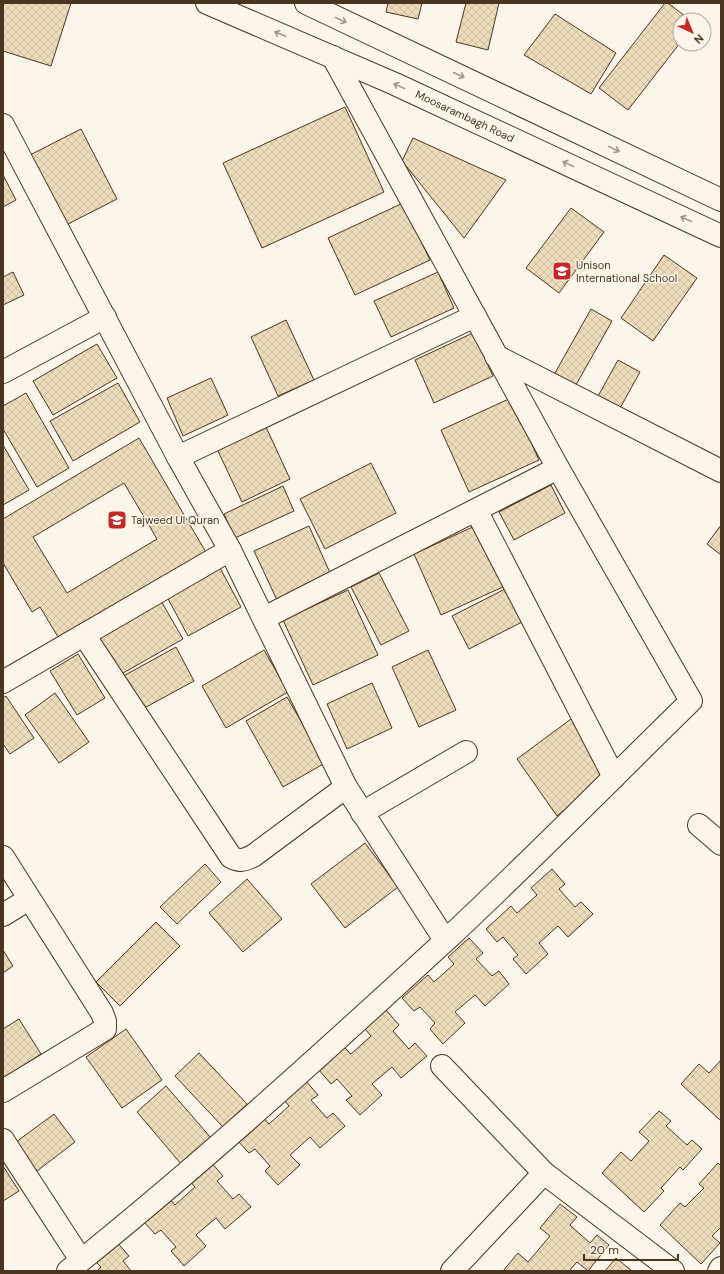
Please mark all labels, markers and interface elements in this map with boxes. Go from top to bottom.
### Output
north arrow [672,12,712,52]
one-way arrow [335,17,347,24]
one-way arrow [274,30,286,37]
text: N [691,31,707,47]
one-way arrow [453,72,465,79]
one-way arrow [394,82,406,89]
street label: Moosarambagh Road [413,87,517,145]
one-way arrow [608,146,620,153]
one-way arrow [562,160,574,167]
one-way arrow [680,215,692,222]
place label: Unison International School [576,258,677,285]
school or university icon: Unison International School [551,260,573,282]
school or university icon: Tajweed Ul Quran [106,509,128,531]
place label: Tajweed Ul Quran [131,513,219,527]
scale bar [584,1236,678,1262]
text: 20 m [590,1242,619,1258]

